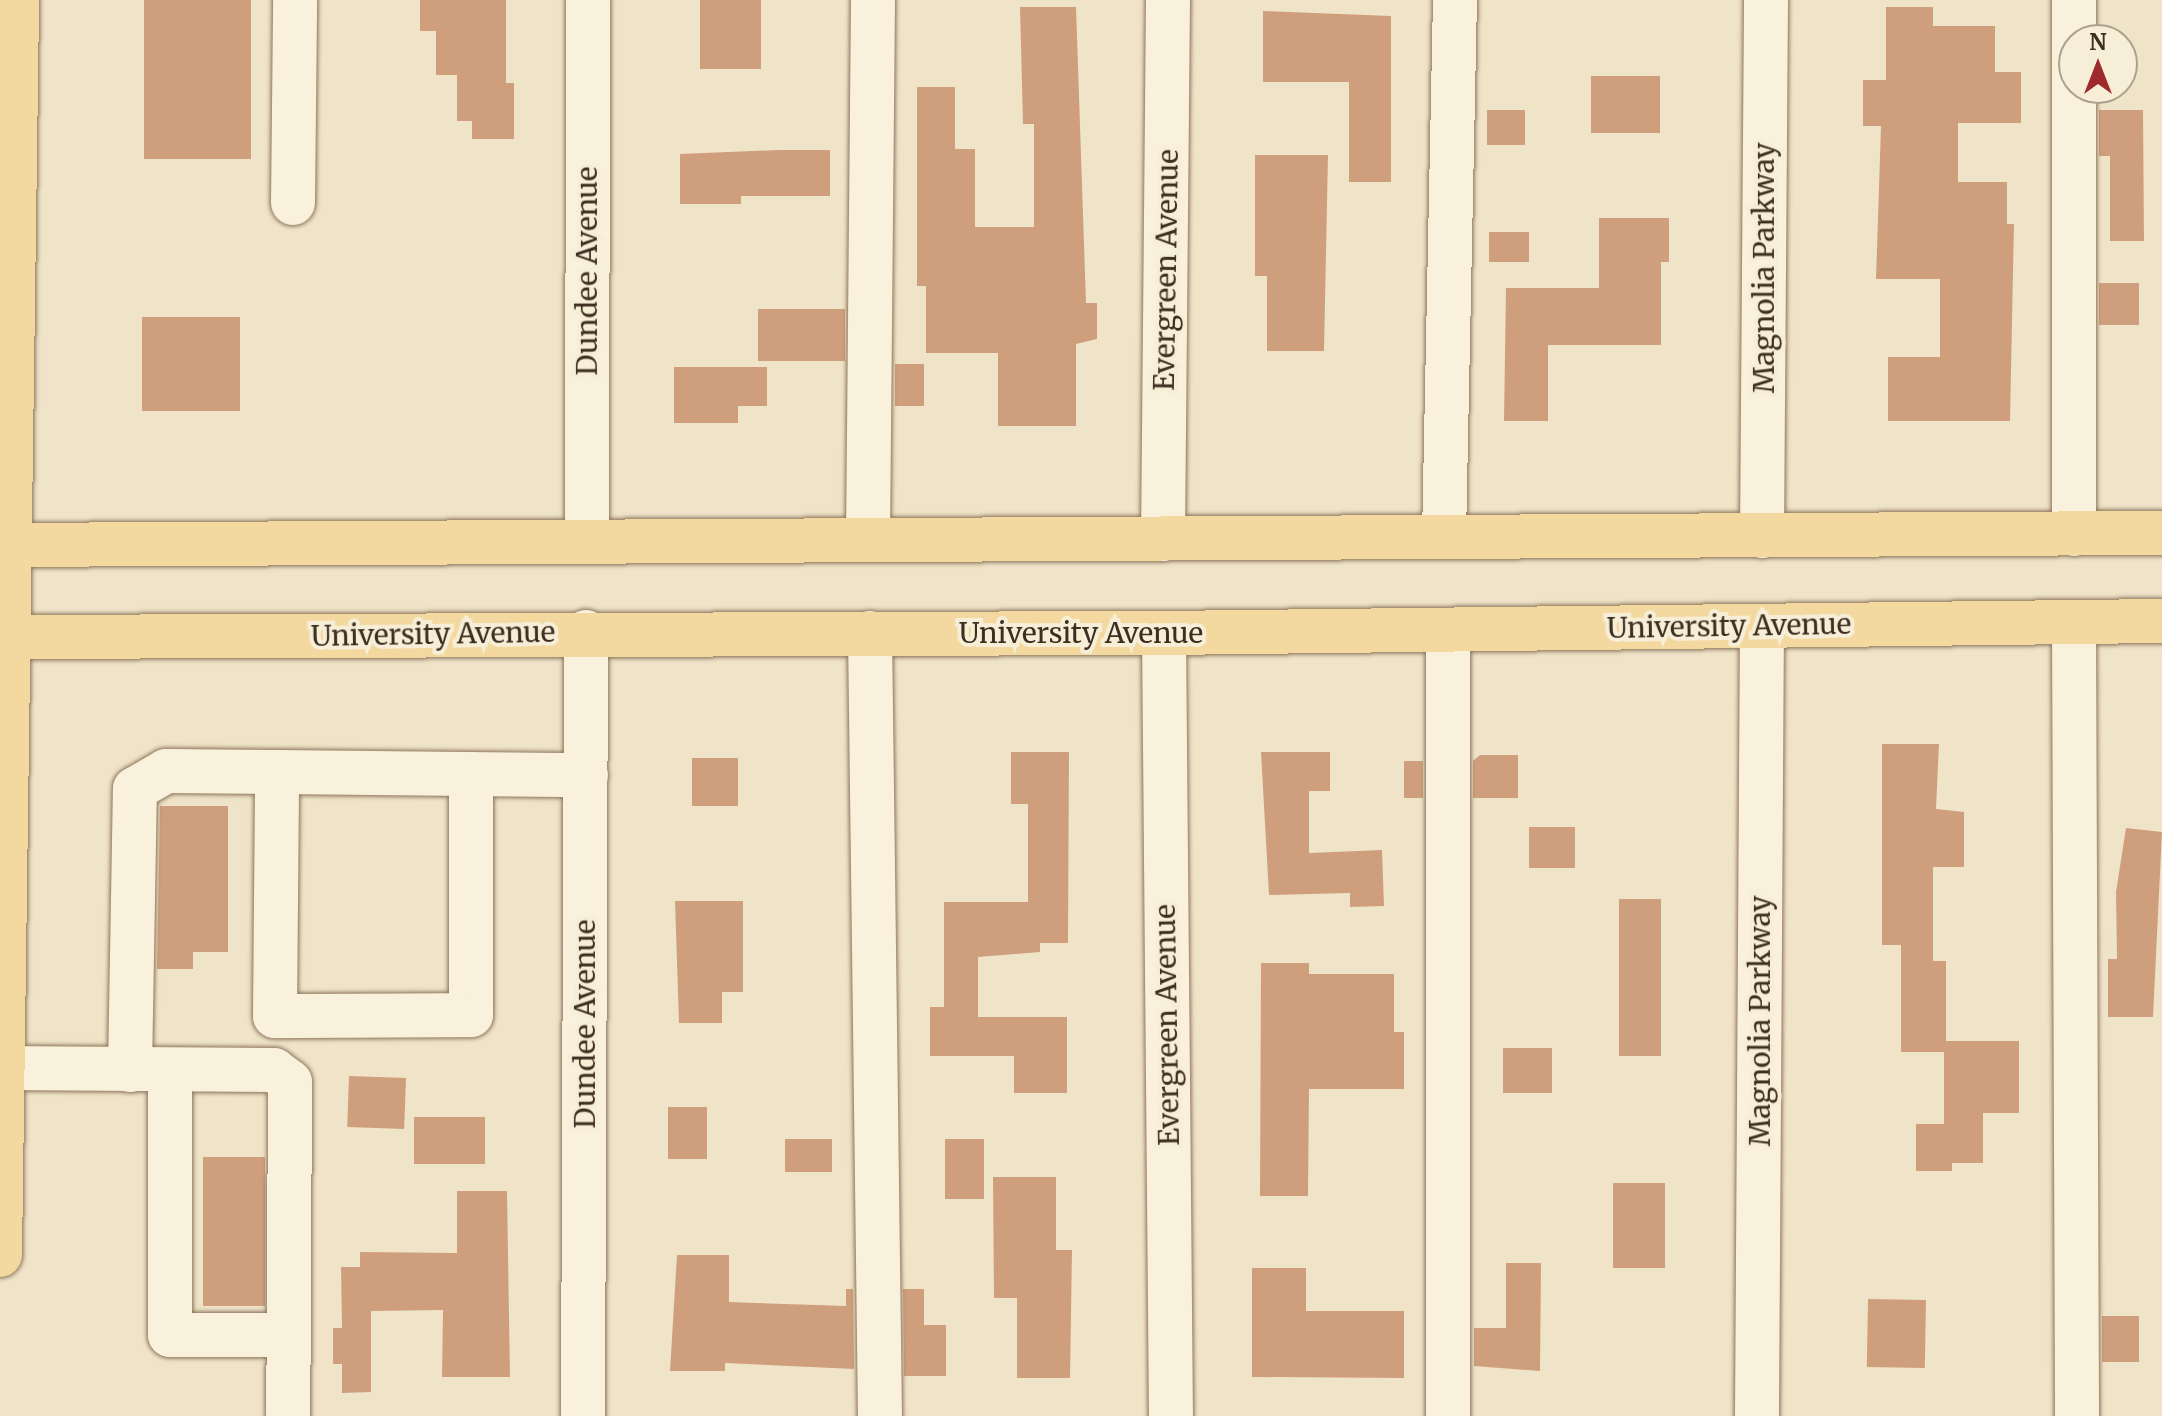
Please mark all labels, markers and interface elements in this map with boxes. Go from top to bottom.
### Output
north arrow [2058,24,2138,104]
text: N [2089,28,2107,56]
street label: Magnolia Parkway [1747,143,1781,393]
street label: Evergreen Avenue [1147,149,1185,391]
street label: Dundee Avenue [570,166,604,376]
street label: University Avenue [1607,607,1851,645]
street label: University Avenue [311,615,555,653]
street label: University Avenue [959,616,1203,650]
street label: Magnolia Parkway [1743,896,1777,1146]
street label: Evergreen Avenue [1148,904,1186,1146]
street label: Dundee Avenue [568,919,602,1129]

